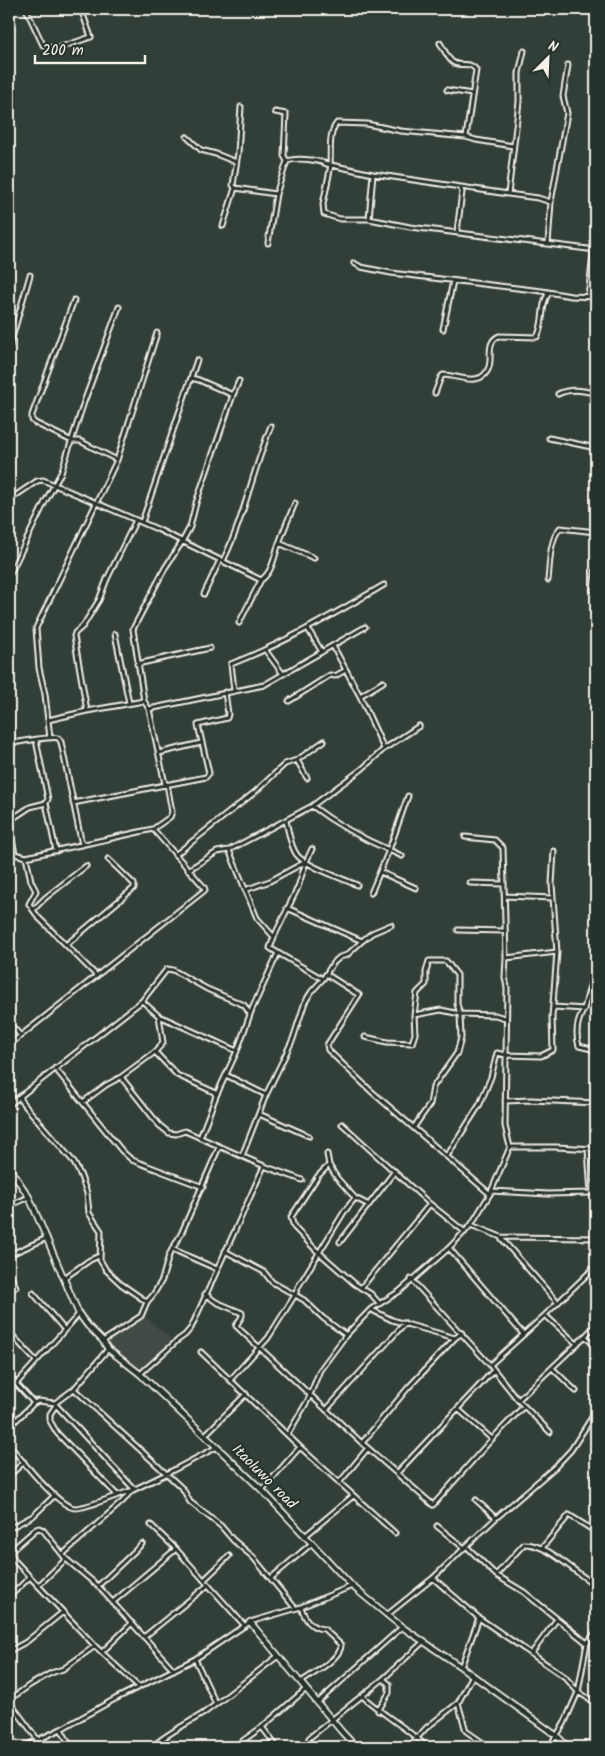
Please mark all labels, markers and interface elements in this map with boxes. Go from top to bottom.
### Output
scale bar [35,32,145,64]
north arrow [522,32,572,82]
text: N [544,35,562,59]
text: 200 m [42,39,84,63]
street label: Itaoluwo road [226,1439,303,1516]

